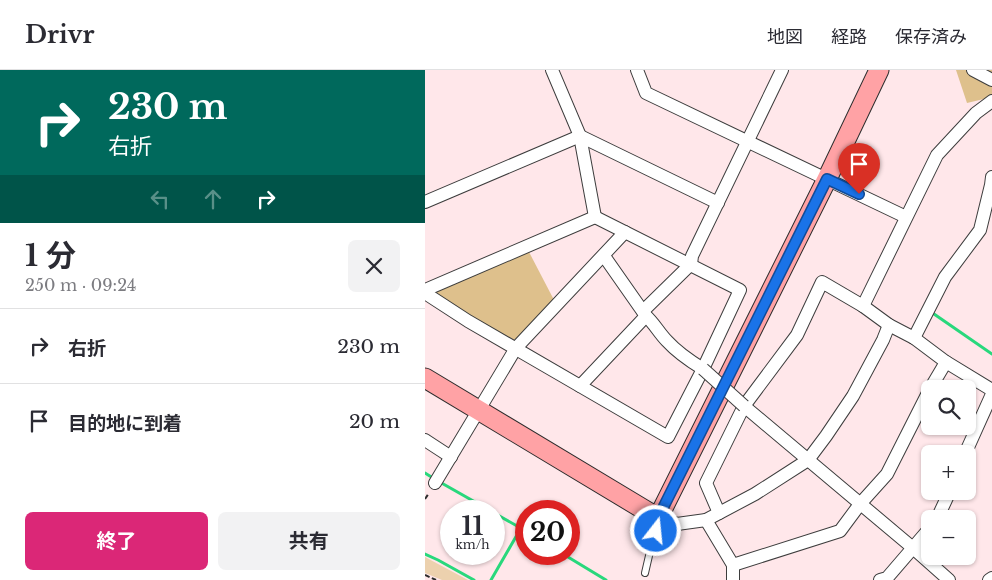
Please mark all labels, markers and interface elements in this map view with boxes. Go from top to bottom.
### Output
text: Drivr [25,20,94,49]
text: 地図 [767,26,803,48]
text: 経路 [831,26,867,48]
text: 保存済み [895,26,967,48]
text: 230 m [108,85,228,128]
icon: right [25,90,90,155]
text: 右折 [108,133,152,160]
pin [838,143,880,194]
icon: arrive [845,150,873,178]
icon: left [146,185,174,213]
icon: ahead [199,185,227,213]
icon: right [252,185,280,213]
text: 1 分 [25,237,76,274]
button: close [348,240,400,292]
text: 250 m · 09:24 [25,275,136,295]
icon: right [25,332,53,360]
text: 230 m [337,335,400,358]
text: 右折 [68,337,106,360]
map controls [921,380,976,565]
button: search [921,380,976,435]
icon: arrive [25,407,53,435]
text: 20 m [349,410,400,433]
text: 目的地に到着 [68,412,182,435]
button: + [921,445,976,500]
speed limit sign: 20 [515,500,580,565]
position arrow [629,504,681,556]
button: − [921,510,976,565]
text: 11 [462,511,483,542]
button: 終了 [25,512,208,570]
button: 共有 [218,512,400,570]
text: km/h [455,537,490,552]

